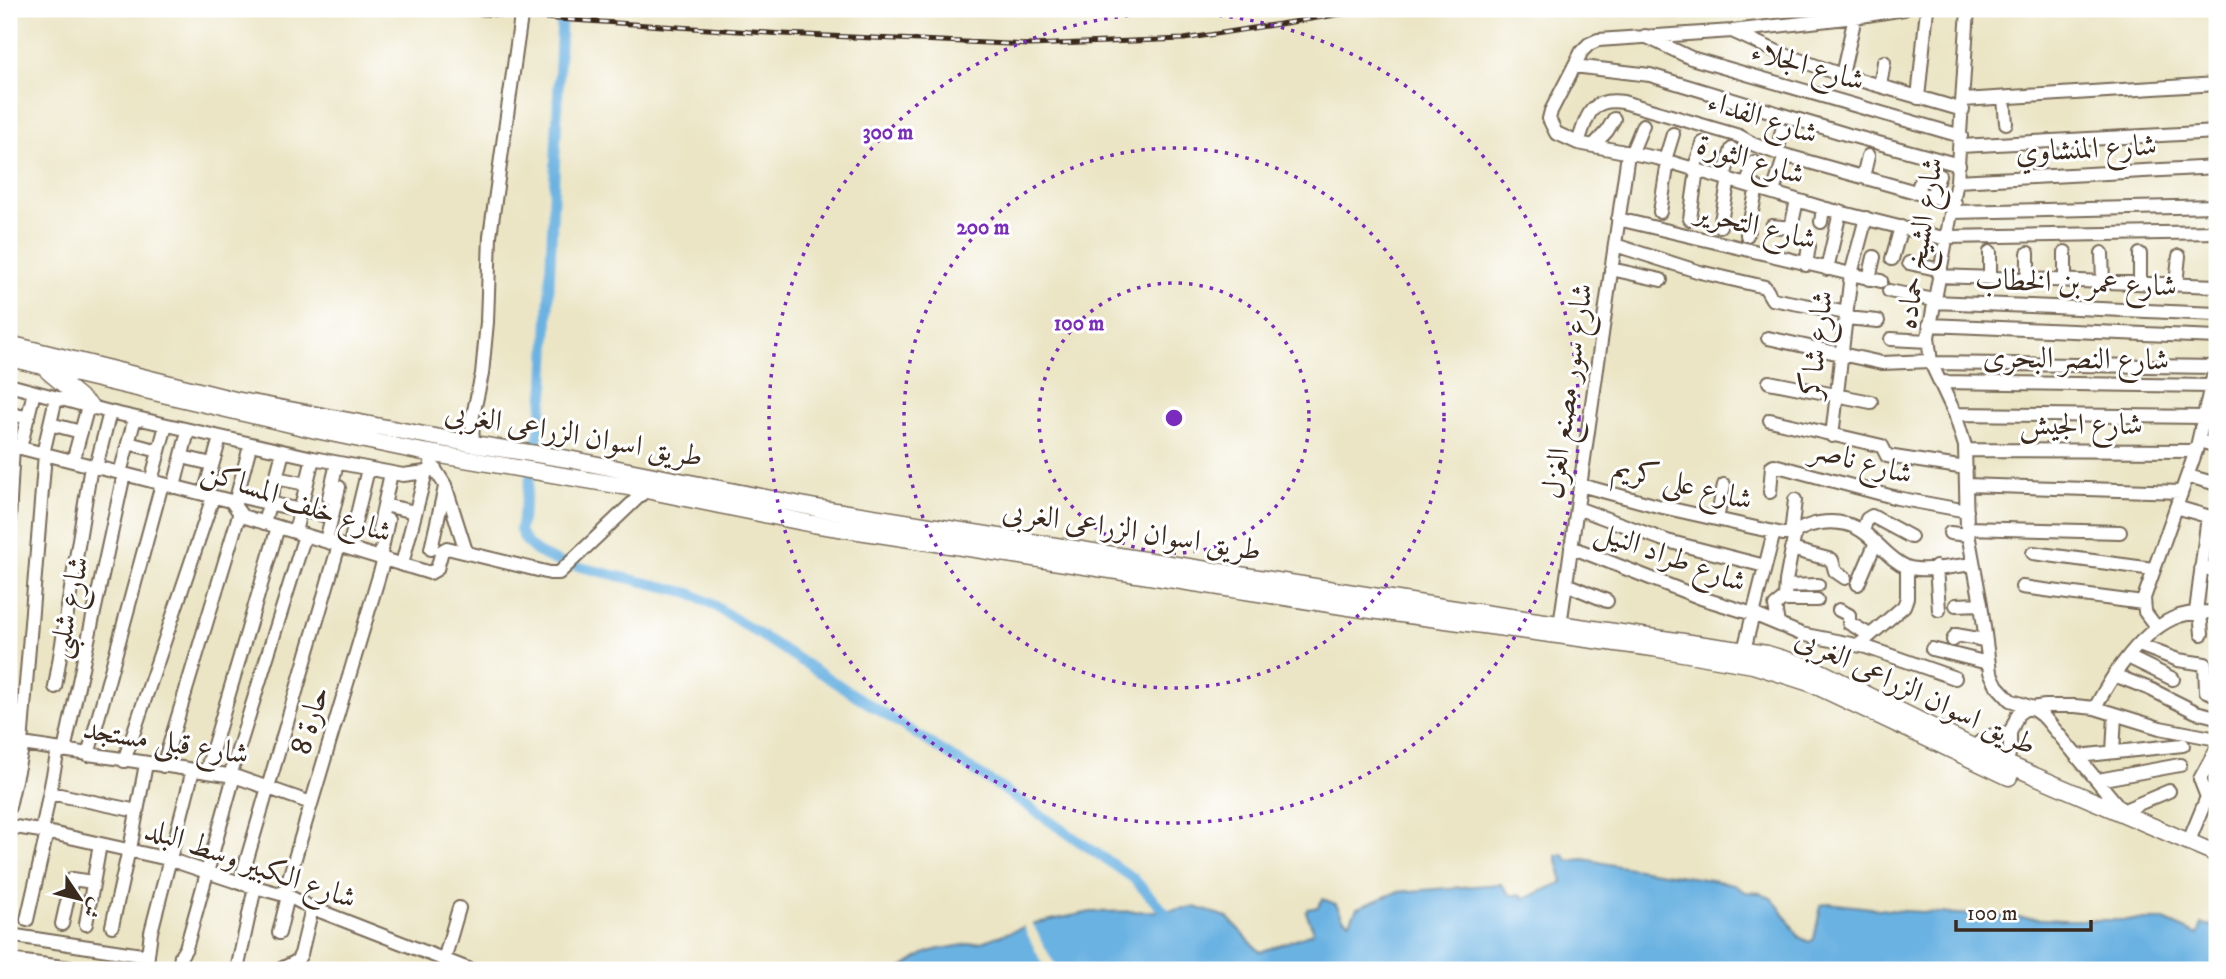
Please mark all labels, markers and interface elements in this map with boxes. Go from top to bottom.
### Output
street label: شارع الجلاء [1745,33,1868,105]
street label: شارع الفداء [1701,83,1822,158]
text: 300 m [863,120,914,146]
street label: شارع الثورة [1691,127,1809,199]
street label: شارع المنشاوي [2014,127,2158,177]
street label: شارع الشيخ حماده [1889,155,1959,333]
street label: شارع التحرير [1687,193,1820,264]
text: 200 m [956,215,1010,241]
street label: شارع عمر بن الخطاب [1974,261,2177,311]
street label: شارع سور مصنع الغزل [1535,281,1609,502]
street label: شارع شاكر [1792,288,1847,403]
text: 100 m [1054,311,1104,337]
street label: شارع النصر البحرى [1982,339,2170,385]
street label: طريق اسوان الزراعى الغربى [442,395,706,477]
centre of rings [1162,406,1186,430]
street label: شارع الجيش [2019,407,2143,449]
street label: شارع ناصر [1803,430,1916,499]
street label: شارع على كريم [1608,449,1756,525]
street label: شارع خلف المساكن [195,453,396,557]
street label: طريق اسوان الزراعى الغربى [999,493,1264,571]
street label: شارع طراد النيل [1588,513,1751,607]
street label: شارع شلبى [41,553,103,663]
street label: طريق اسوان الزراعى الغربى [1789,620,2042,765]
street label: حارة 8 [283,682,338,759]
street label: شارع قبلى مستجد [80,711,251,779]
street label: شارع الكبير وسط البلد [138,811,361,923]
north arrow [46,864,116,934]
scale bar [1956,888,2091,932]
text: ش [78,894,108,922]
text: 100 m [1967,901,2018,927]

